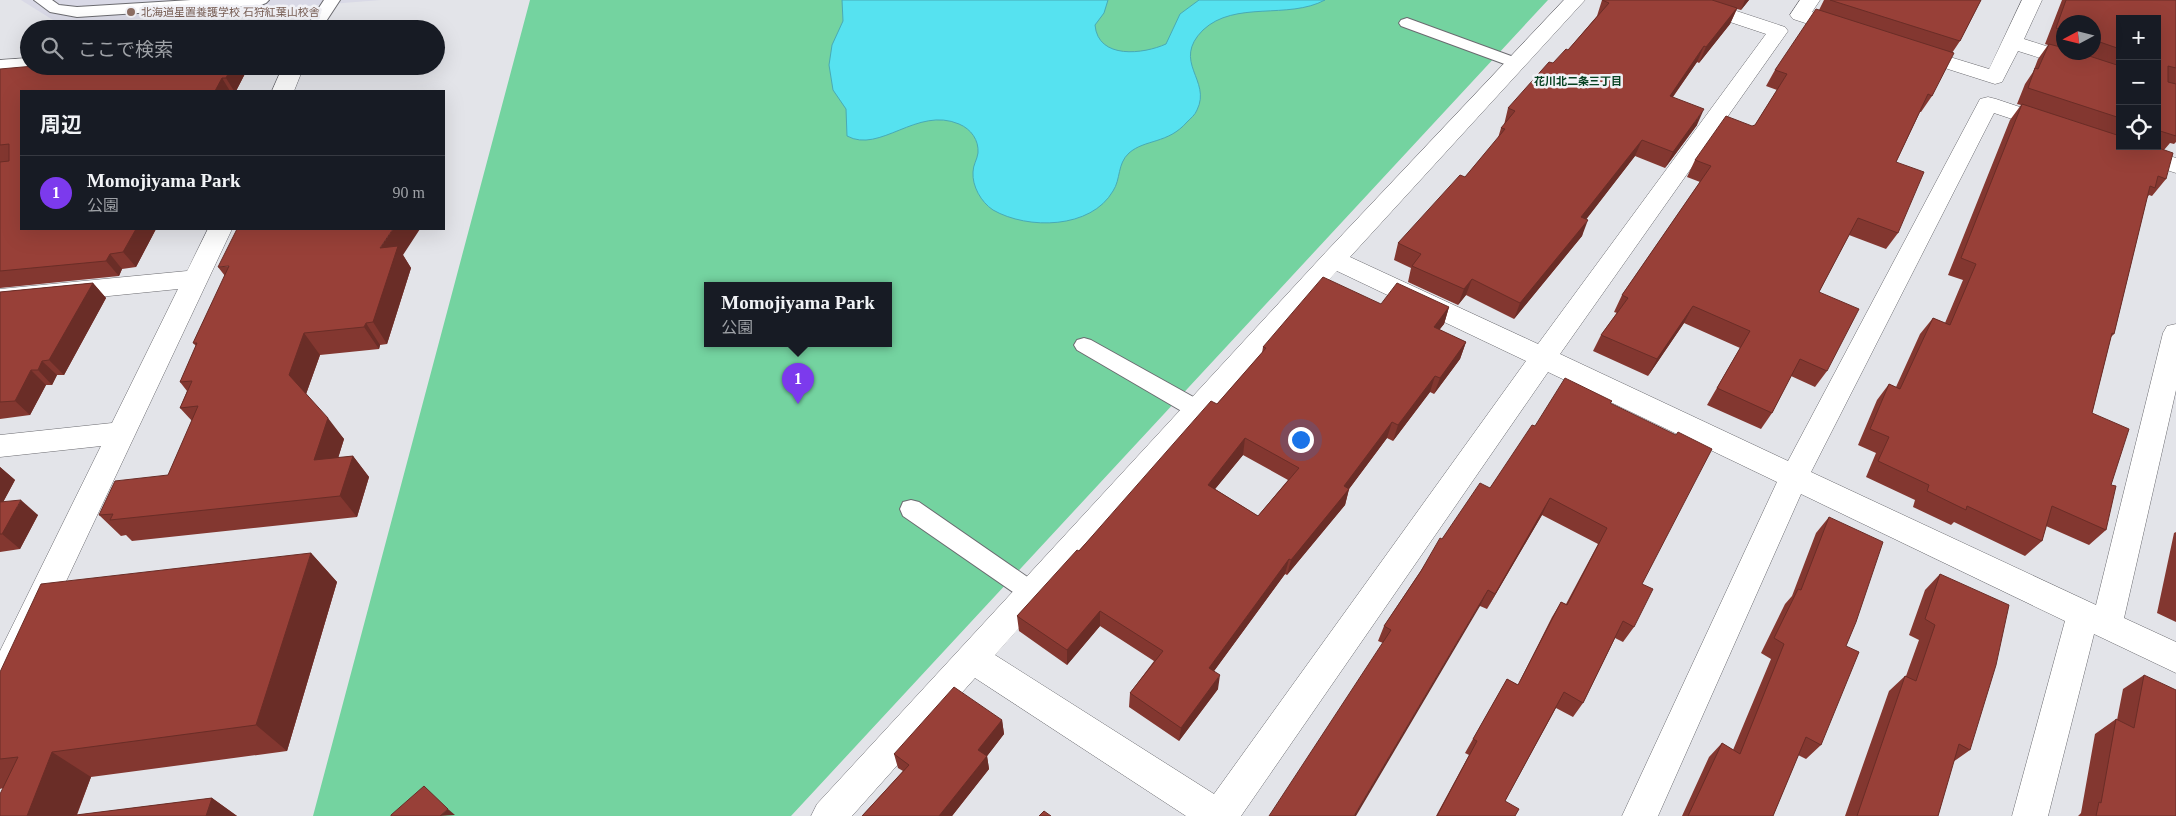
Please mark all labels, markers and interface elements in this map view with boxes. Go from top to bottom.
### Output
marker: 北海道星置養護学校 石狩紅葉山校舎 [125,6,137,18]
place label: 北海道星置養護学校 石狩紅葉山校舎 [141,6,320,18]
north arrow [2056,15,2101,60]
map controls [2116,15,2161,150]
button: + [2116,15,2161,60]
search box [20,20,445,75]
icon: search [38,34,66,62]
text: ここで検索 [78,39,173,60]
button: − [2116,60,2161,105]
district label: 花川北二条三丁目 [1534,75,1622,87]
button: locate [2116,105,2161,150]
text: 周辺 [40,113,82,137]
text: Momojiyama Park [87,170,241,191]
text: 1 [52,184,60,201]
text: 90 m [393,184,425,201]
text: 公園 [87,197,119,214]
popup [704,282,892,347]
text: Momojiyama Park [721,292,875,313]
text: 公園 [721,319,753,336]
pin: 1 [782,363,814,404]
your location [1288,427,1314,453]

